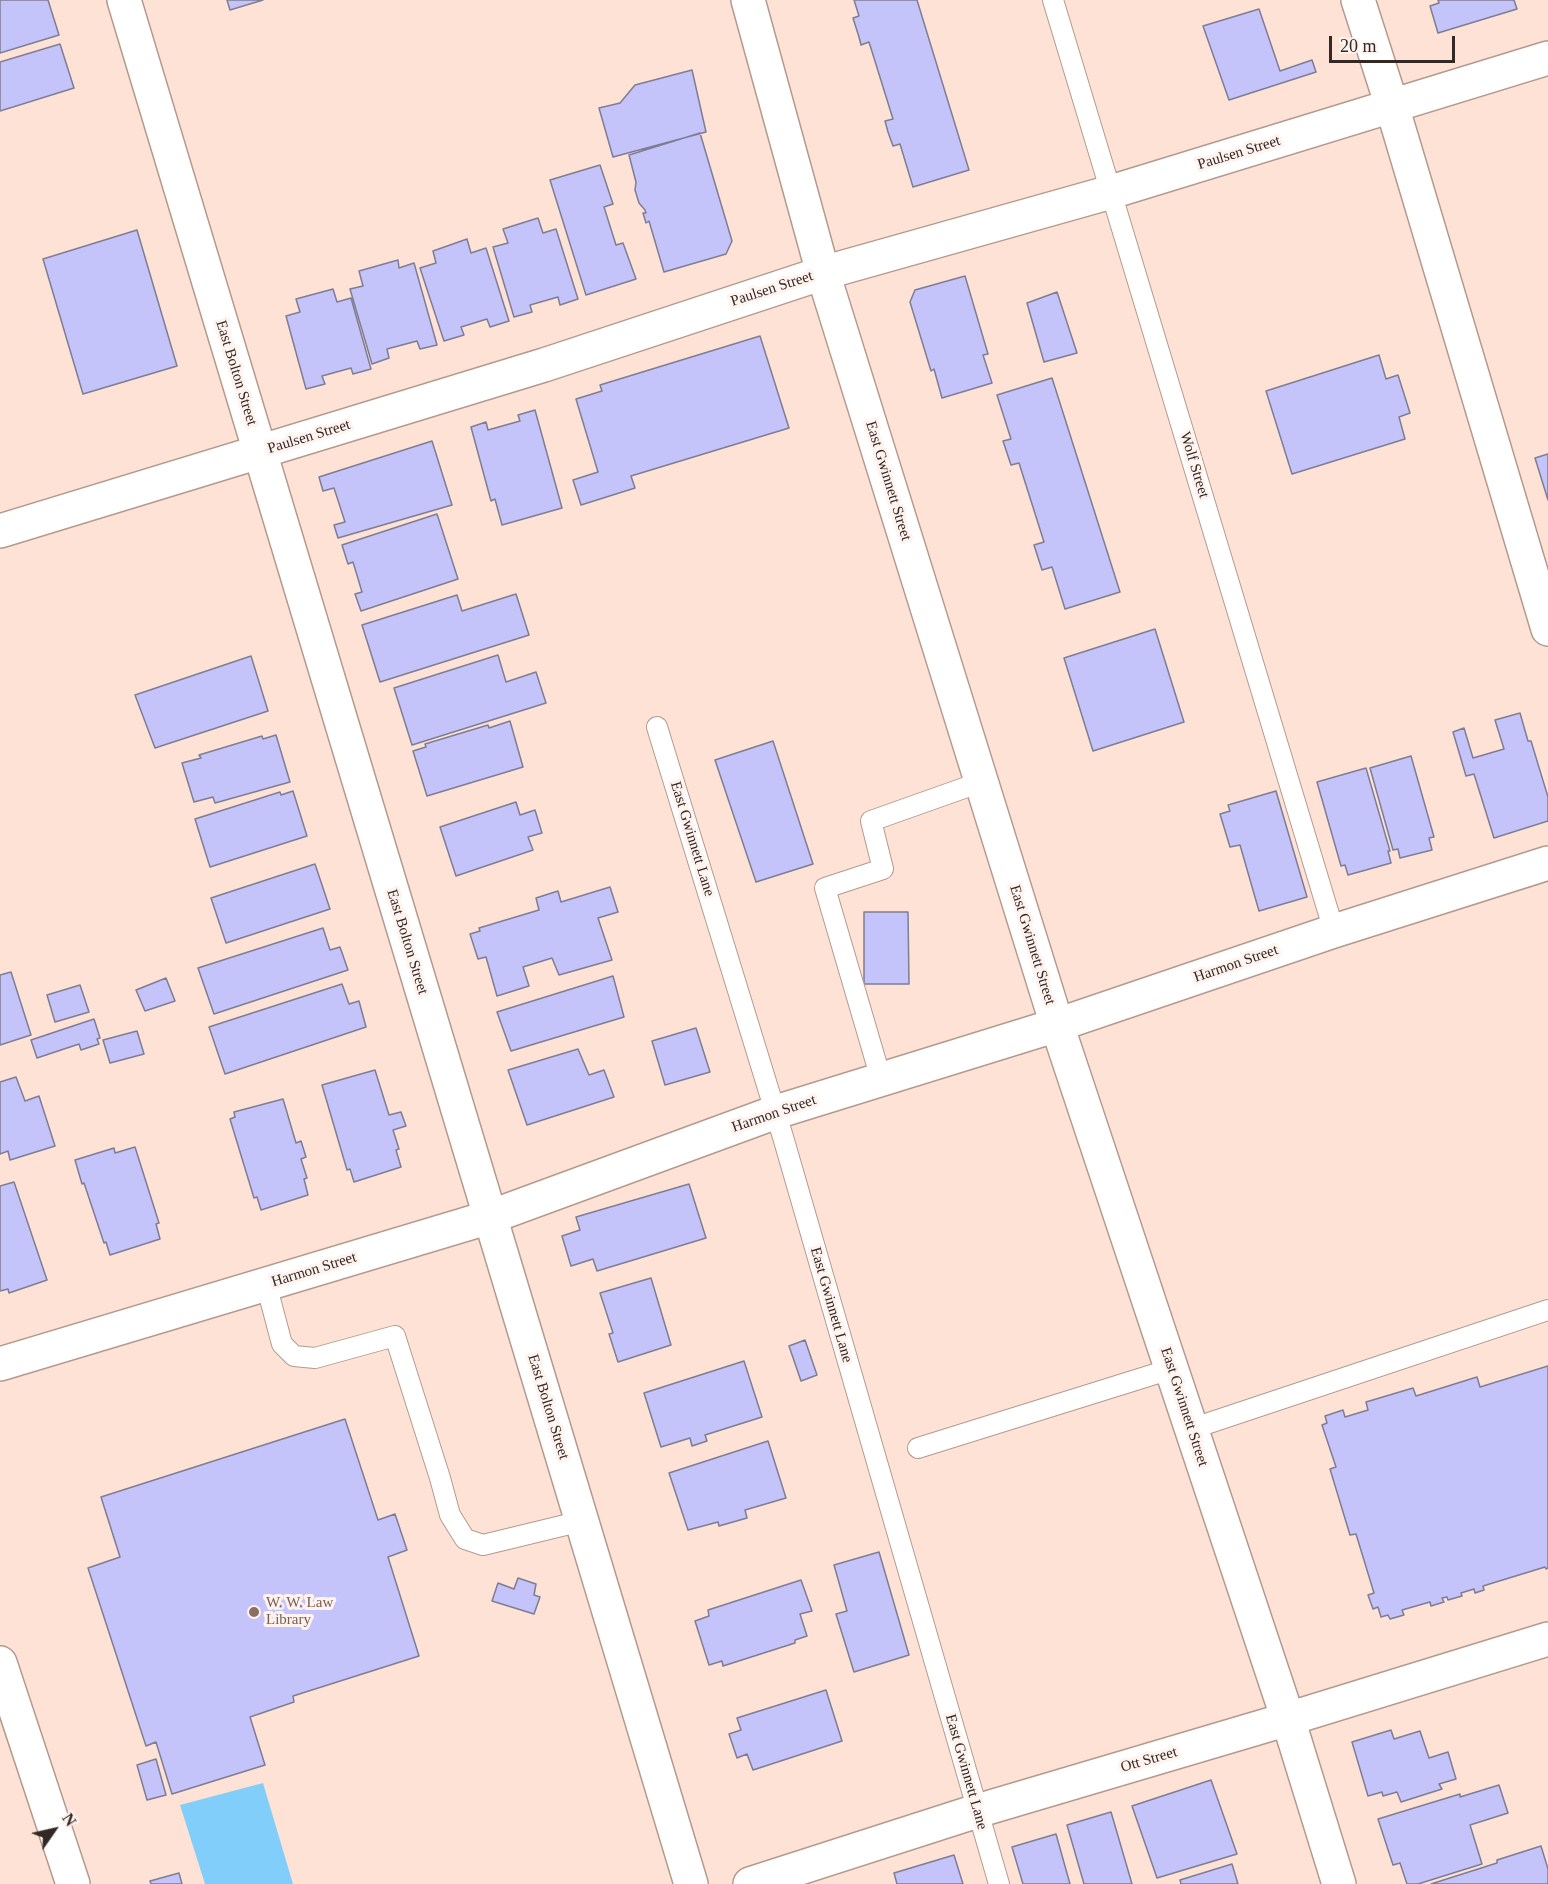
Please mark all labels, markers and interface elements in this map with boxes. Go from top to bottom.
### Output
scale bar [1332,24,1458,62]
text: 20 m [1340,36,1377,56]
street label: Paulsen Street [1196,132,1282,174]
street label: Paulsen Street [729,267,815,311]
street label: East Bolton Street [211,318,261,428]
street label: Paulsen Street [266,416,352,458]
street label: East Gwinnett Street [861,419,915,543]
street label: Wolf Street [1175,430,1213,500]
street label: East Gwinnett Lane [666,779,718,899]
street label: East Gwinnett Street [1005,883,1059,1007]
street label: East Bolton Street [382,887,432,997]
street label: Harmon Street [1192,941,1280,987]
street label: Harmon Street [730,1091,818,1137]
street label: East Gwinnett Lane [806,1245,856,1365]
street label: Harmon Street [269,1249,359,1291]
street label: East Gwinnett Street [1156,1345,1212,1469]
street label: East Bolton Street [523,1352,573,1462]
place label: W. W. Law Library [266,1594,333,1629]
marker: W. W. Law Library [247,1605,261,1619]
street label: East Gwinnett Lane [941,1712,991,1832]
street label: Ott Street [1119,1743,1179,1777]
north arrow [24,1800,84,1860]
text: N [59,1810,80,1829]

